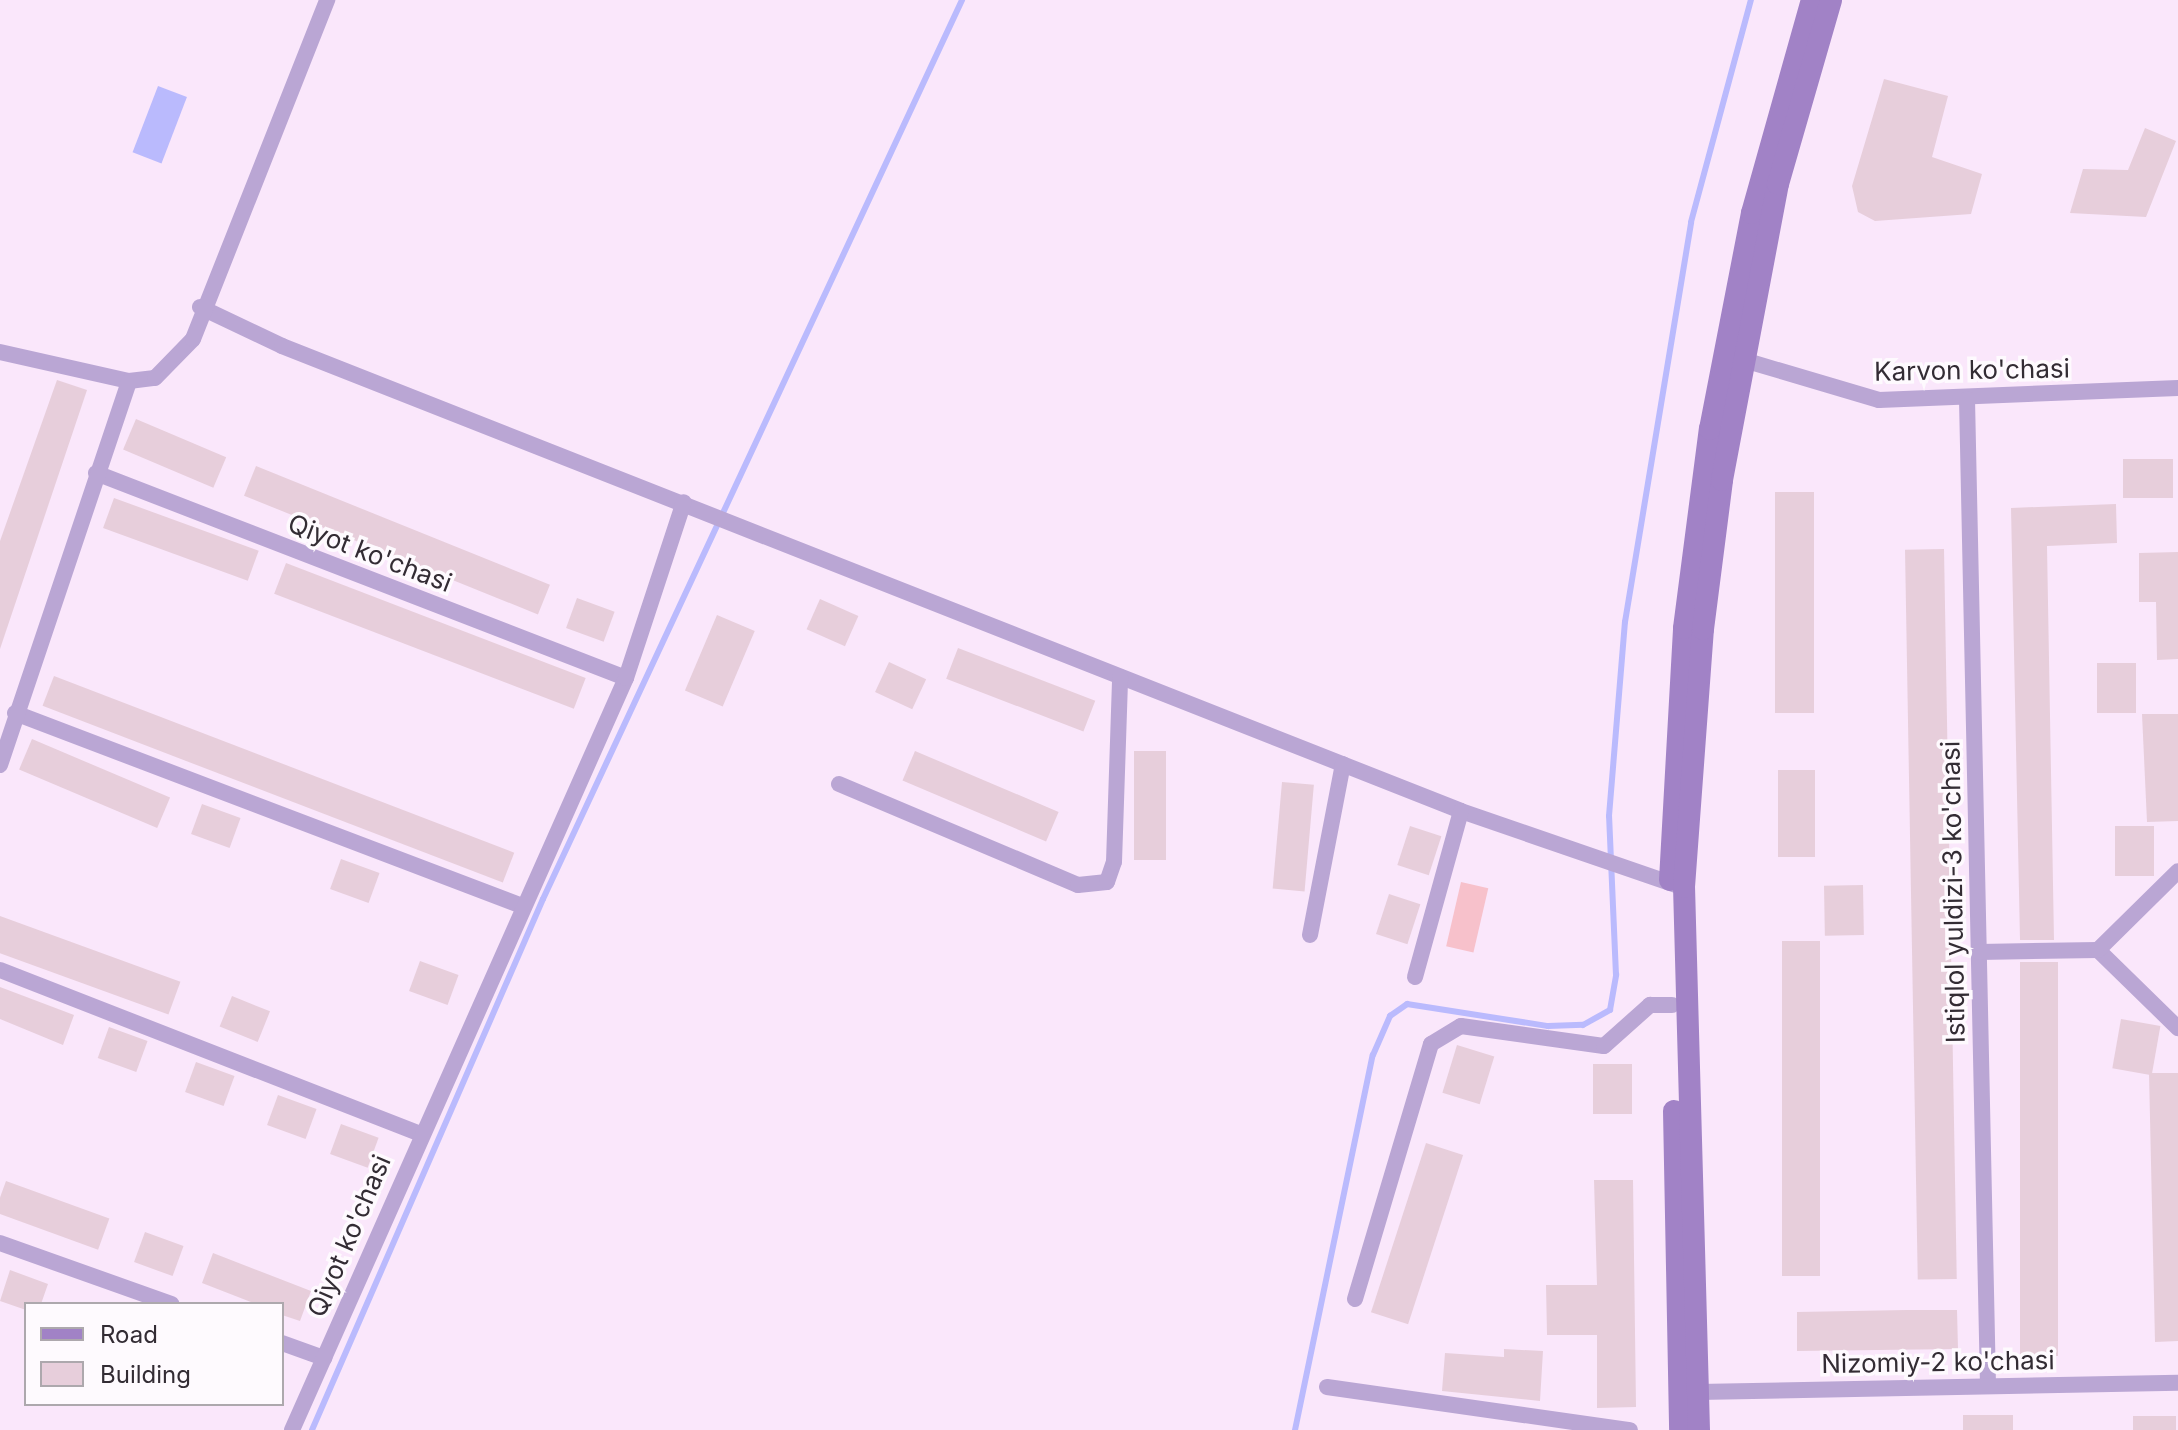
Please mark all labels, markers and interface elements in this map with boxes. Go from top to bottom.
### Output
street label: Karvon ko'chasi [1874,353,2070,387]
street label: Qiyot ko'chasi [284,507,456,599]
street label: Istiqlol yuldizi-3 ko'chasi [1935,741,1971,1043]
street label: Qiyot ko'chasi [301,1150,397,1322]
legend [24,1302,284,1406]
text: Road [100,1320,158,1349]
street label: Nizomiy-2 ko'chasi [1821,1344,2055,1380]
text: Building [100,1360,191,1389]

